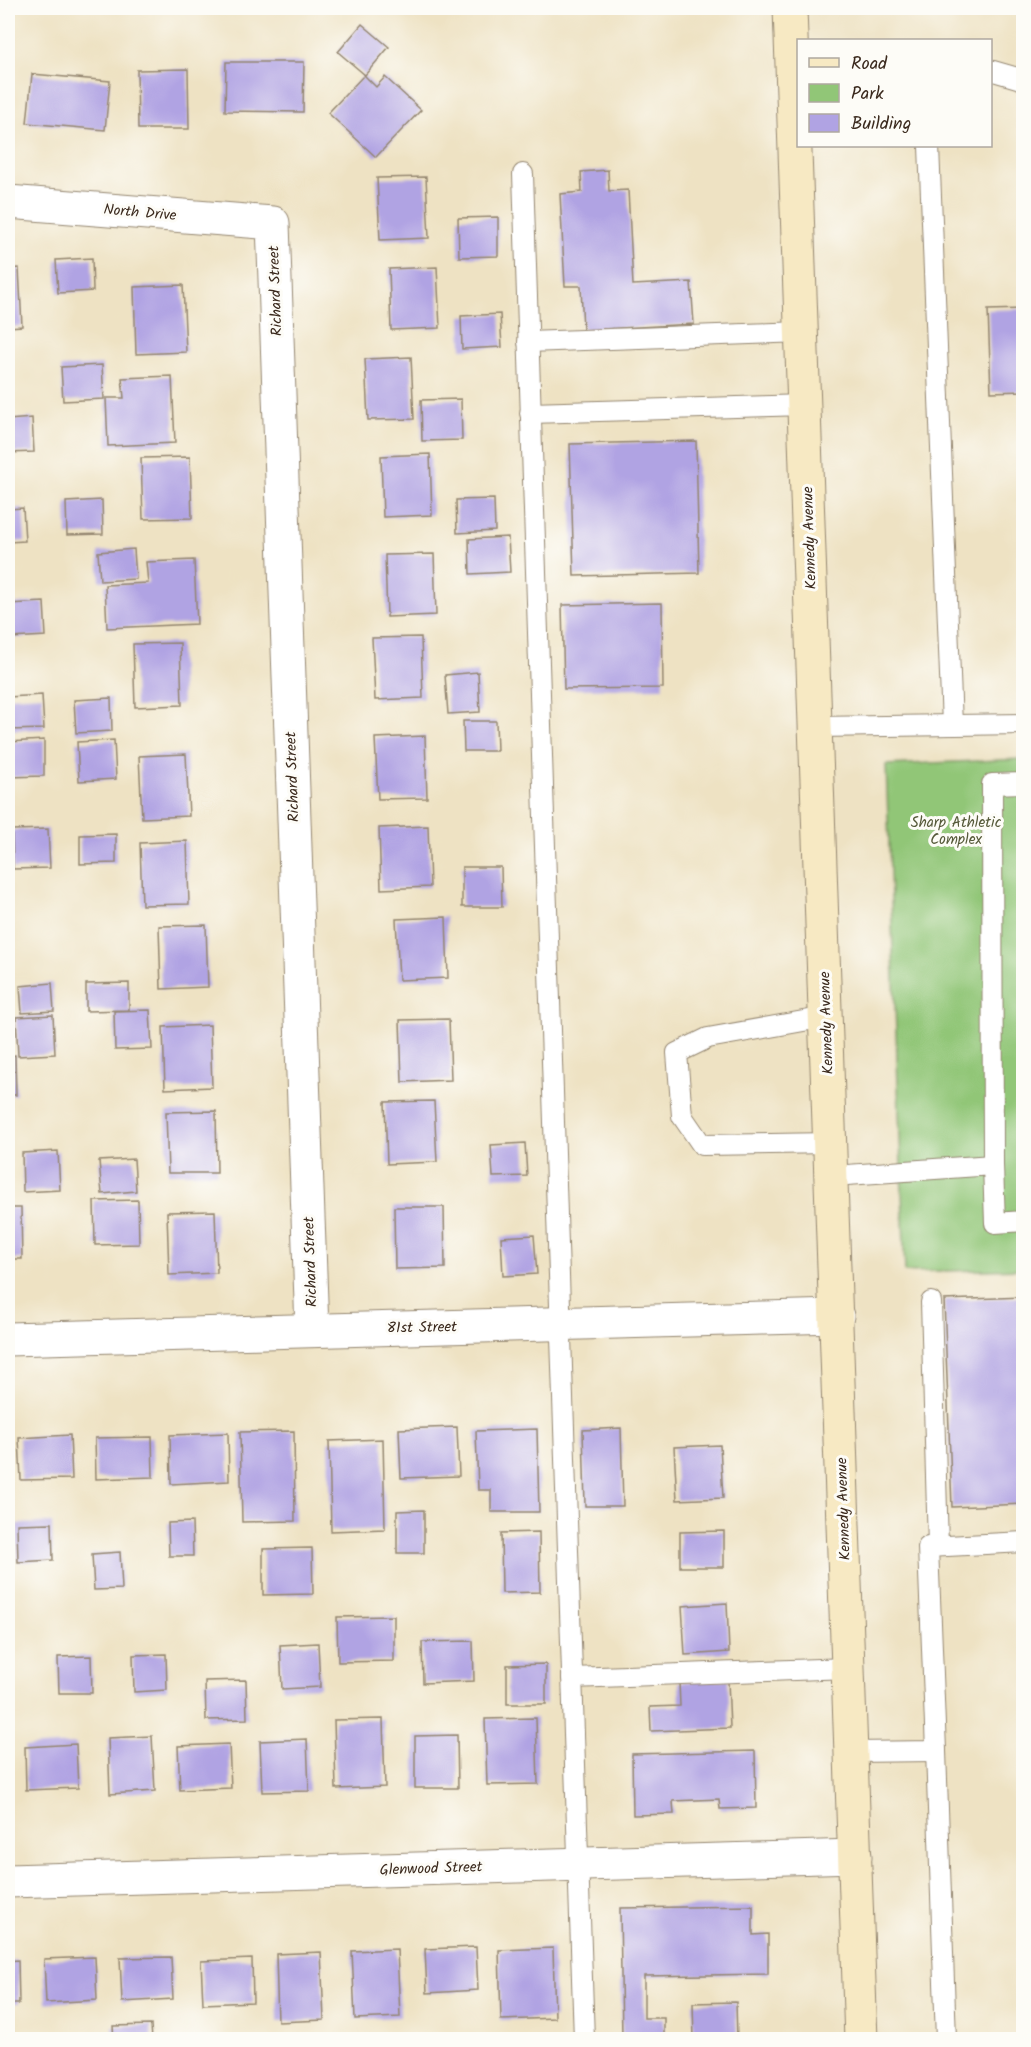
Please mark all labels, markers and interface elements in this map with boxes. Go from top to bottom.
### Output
legend [797,39,992,147]
text: Road [851,50,888,79]
text: Park [851,80,884,109]
text: Building [851,110,911,139]
street label: North Drive [102,198,178,228]
street label: Richard Street [262,245,290,337]
street label: Kennedy Avenue [796,486,824,590]
street label: Richard Street [279,731,307,823]
park label: Sharp Athletic Complex [911,811,1002,852]
street label: Kennedy Avenue [813,971,841,1075]
street label: Richard Street [297,1216,325,1308]
street label: 81st Street [387,1315,457,1341]
street label: Kennedy Avenue [830,1457,858,1561]
street label: Glenwood Street [379,1855,483,1883]

